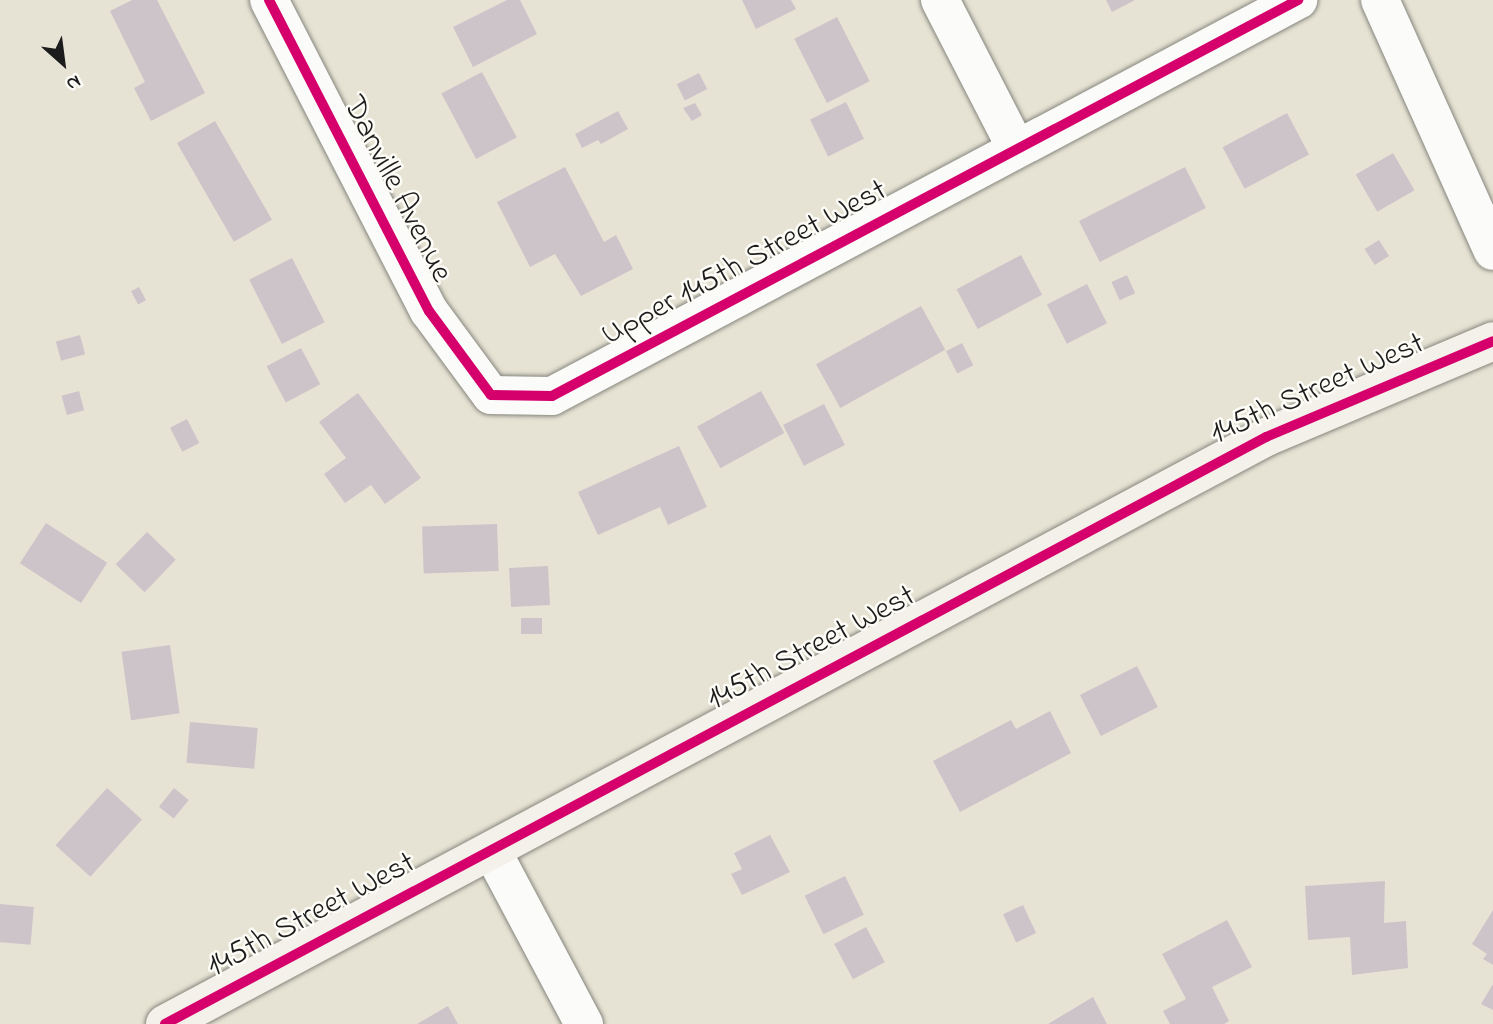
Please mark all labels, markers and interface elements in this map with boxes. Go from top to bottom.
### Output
north arrow [28,28,98,98]
text: N [61,67,85,97]
street label: Danville Avenue [333,91,459,289]
street label: Upper 145th Street West [596,172,894,356]
street label: 145th Street West [1205,326,1431,454]
street label: 145th Street West [701,578,923,720]
street label: 145th Street West [201,845,423,987]

